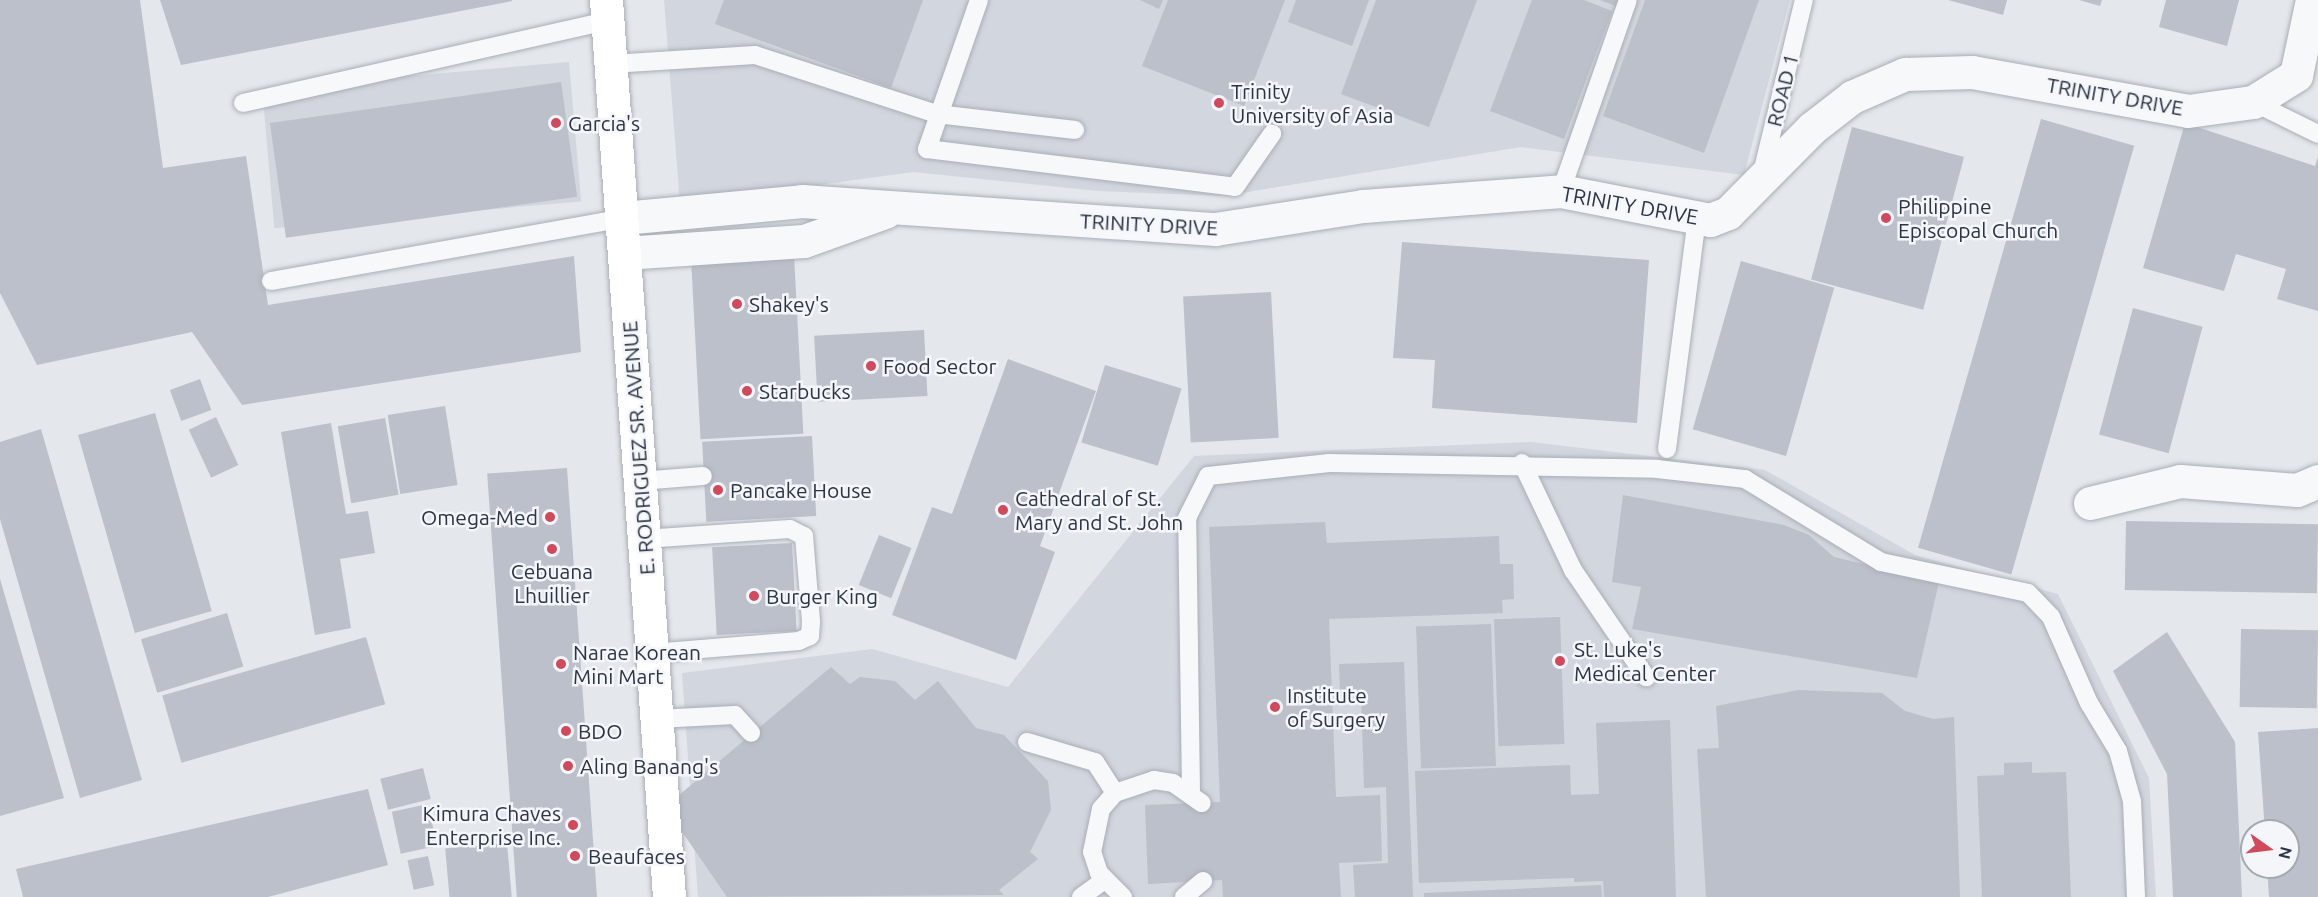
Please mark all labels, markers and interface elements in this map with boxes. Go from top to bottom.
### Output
street label: ROAD 1 [1761,51,1803,129]
street label: TRINITY DRIVE [2045,72,2185,120]
place label: Trinity University of Asia [1231,78,1394,128]
marker: Trinity University of Asia [1212,96,1226,110]
place label: Garcia's [568,110,640,136]
marker: Garcia's [549,116,563,130]
street label: TRINITY DRIVE [1560,181,1700,229]
place label: Philippine Episcopal Church [1898,193,2058,243]
street label: TRINITY DRIVE [1079,208,1219,240]
marker: Philippine Episcopal Church [1879,211,1893,225]
place label: Shakey's [749,291,829,317]
marker: Shakey's [730,297,744,311]
street label: E. RODRIGUEZ SR. AVENUE [617,320,659,576]
place label: Food Sector [883,353,997,379]
marker: Food Sector [864,359,878,373]
place label: Starbucks [759,378,851,404]
marker: Starbucks [740,384,754,398]
place label: Pancake House [730,477,872,503]
marker: Pancake House [711,483,725,497]
place label: Cathedral of St. Mary and St. John [1015,485,1183,535]
marker: Cathedral of St. Mary and St. John [996,503,1010,517]
place label: Omega-Med [421,504,538,530]
marker: Omega-Med [543,510,557,524]
marker: Cebuana Lhuillier [545,542,559,556]
place label: Cebuana Lhuillier [511,558,593,608]
place label: Burger King [766,583,878,609]
marker: Burger King [747,589,761,603]
place label: St. Luke's Medical Center [1574,636,1716,686]
place label: Narae Korean Mini Mart [573,639,701,689]
marker: St. Luke's Medical Center [1551,652,1569,670]
marker: Narae Korean Mini Mart [554,657,568,671]
place label: Institute of Surgery [1287,682,1385,732]
marker: Institute of Surgery [1268,700,1282,714]
place label: BDO [578,718,622,744]
marker: BDO [559,724,573,738]
place label: Aling Banang's [580,753,718,779]
marker: Aling Banang's [561,759,575,773]
place label: Kimura Chaves Enterprise Inc. [422,800,561,850]
marker: Kimura Chaves Enterprise Inc. [566,818,580,832]
north arrow [2240,819,2300,879]
place label: Beaufaces [588,843,685,869]
text: N [2275,845,2296,861]
marker: Beaufaces [566,847,584,865]

